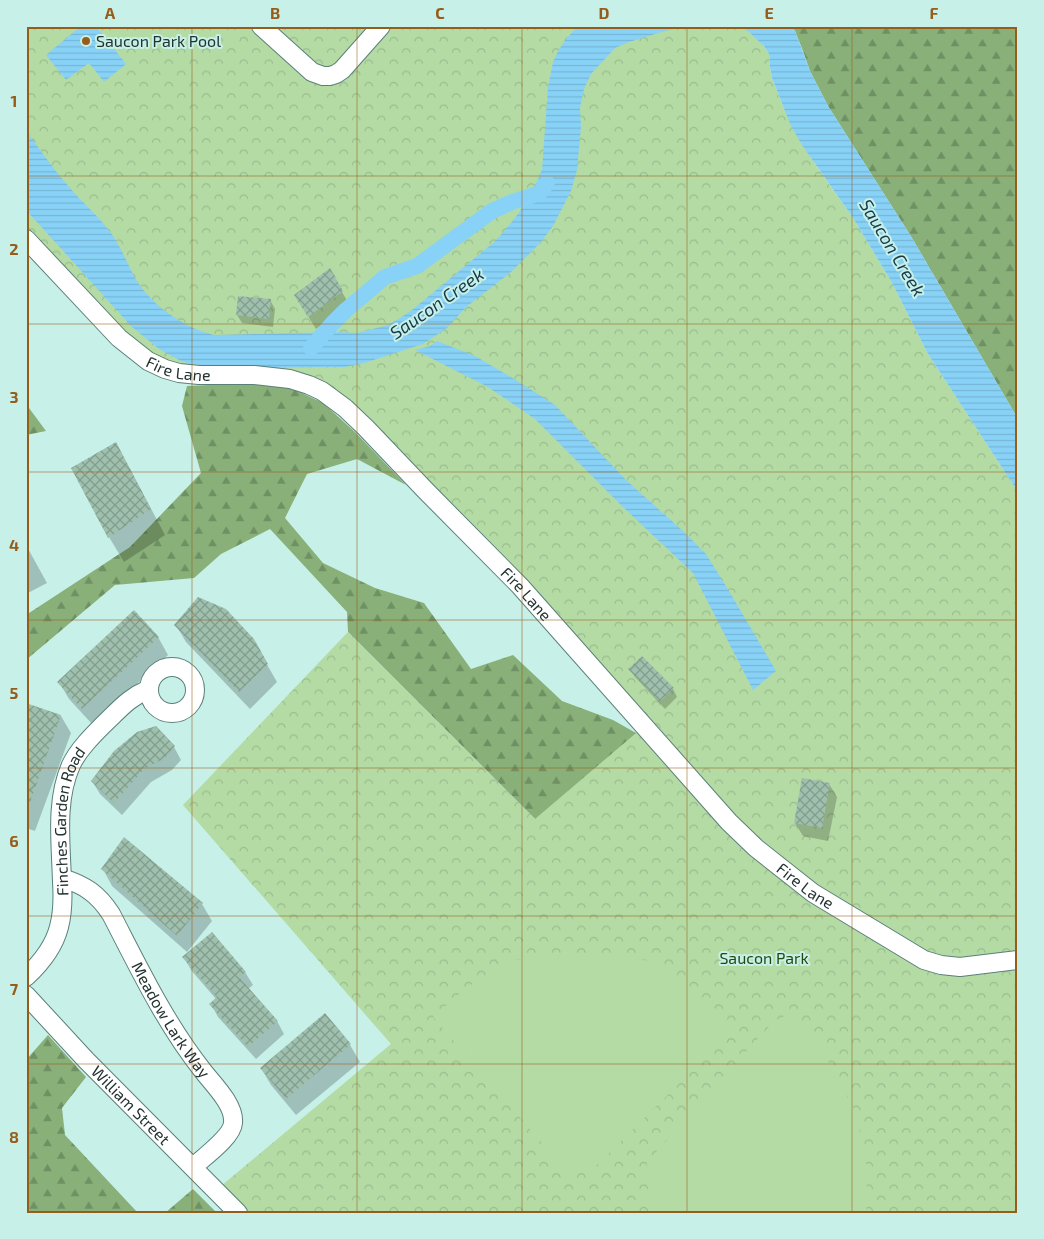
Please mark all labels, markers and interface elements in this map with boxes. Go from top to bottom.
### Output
text: A [105,3,116,22]
text: B [270,3,280,22]
text: C [435,3,445,22]
text: D [599,3,610,22]
text: E [764,3,774,22]
text: F [930,3,939,22]
place label: Saucon Park Pool [96,31,221,50]
marker: Saucon Park Pool [80,35,92,47]
text: 1 [11,91,17,110]
water label: Saucon Creek [855,195,931,300]
text: 2 [9,239,19,258]
water label: Saucon Creek [385,263,488,344]
street label: Fire Lane [143,352,211,384]
text: 3 [9,387,19,406]
text: 4 [9,535,19,554]
street label: Fire Lane [497,563,556,624]
text: 5 [10,683,19,702]
street label: Finches Garden Road [50,743,89,896]
text: 6 [9,831,19,850]
street label: Fire Lane [773,858,838,912]
park label: Saucon Park [719,948,809,967]
street label: Meadow Lark Way [128,958,215,1082]
text: 7 [10,979,19,998]
street label: William Street [88,1061,174,1148]
text: 8 [9,1127,19,1146]

